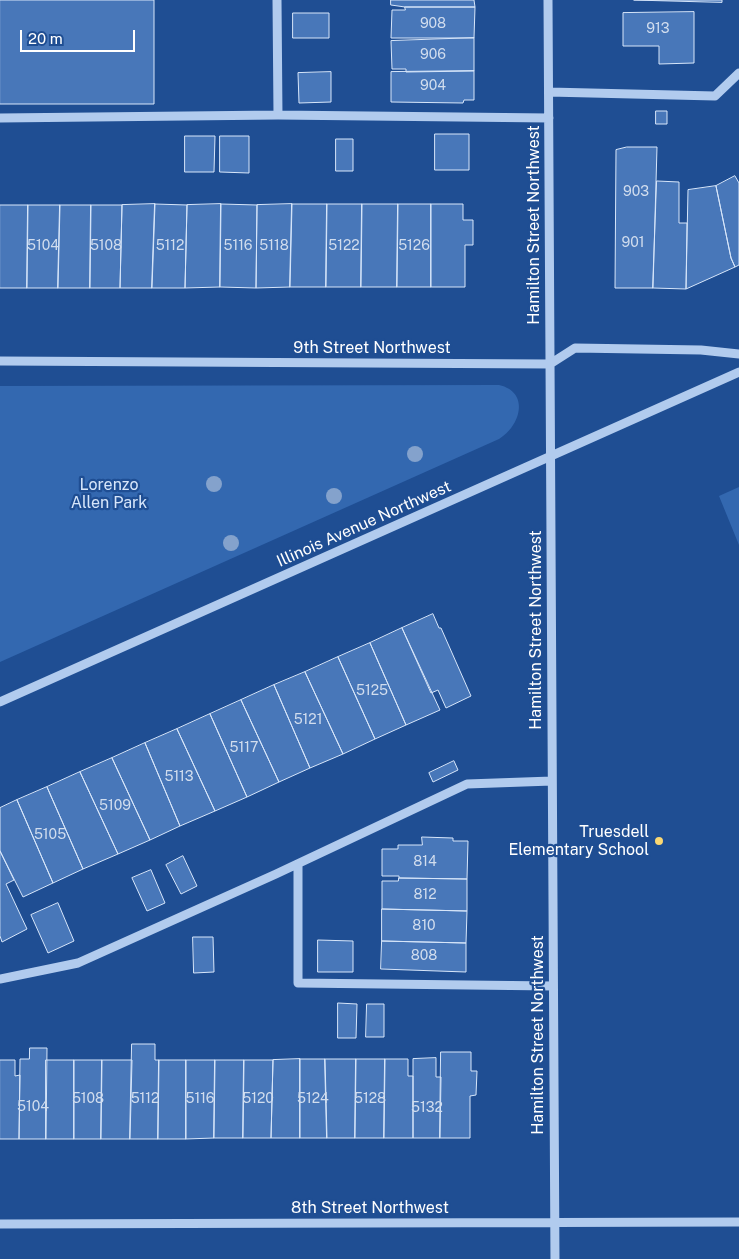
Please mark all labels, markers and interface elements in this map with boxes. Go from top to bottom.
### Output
house number: 908 [420,16,446,32]
scale bar [22,20,138,52]
house number: 913 [646,21,670,37]
text: 20 m [28,30,63,47]
house number: 906 [420,47,446,63]
house number: 904 [420,78,446,94]
street label: Hamilton Street Northwest [524,125,544,325]
house number: 903 [623,184,649,200]
house number: 901 [622,235,644,251]
house number: 5104 [27,238,59,254]
house number: 5108 [90,238,122,254]
house number: 5112 [156,238,184,254]
house number: 5116 [223,238,253,254]
house number: 5118 [259,238,289,254]
house number: 5122 [328,238,360,254]
house number: 5126 [398,238,430,254]
street label: 9th Street Northwest [293,338,451,358]
park label: Lorenzo Allen Park [71,475,147,513]
street label: Illinois Avenue Northwest [274,477,454,571]
street label: Hamilton Street Northwest [526,530,546,730]
house number: 5125 [356,683,388,699]
house number: 5121 [294,712,322,728]
house number: 5117 [230,740,258,756]
house number: 5113 [164,769,194,785]
house number: 5109 [99,798,131,814]
place label: Truesdell Elementary School [509,822,649,860]
house number: 5105 [34,827,66,843]
marker: Truesdell Elementary School [653,835,665,847]
house number: 814 [413,854,437,870]
house number: 812 [413,887,437,903]
house number: 810 [412,918,436,934]
street label: Hamilton Street Northwest [528,935,548,1135]
house number: 808 [411,948,437,964]
house number: 5108 [72,1091,104,1107]
house number: 5112 [131,1091,159,1107]
house number: 5116 [185,1091,215,1107]
house number: 5120 [242,1091,274,1107]
house number: 5124 [297,1091,329,1107]
house number: 5128 [354,1091,386,1107]
house number: 5104 [17,1099,49,1115]
house number: 5132 [411,1100,443,1116]
street label: 8th Street Northwest [291,1198,449,1218]

